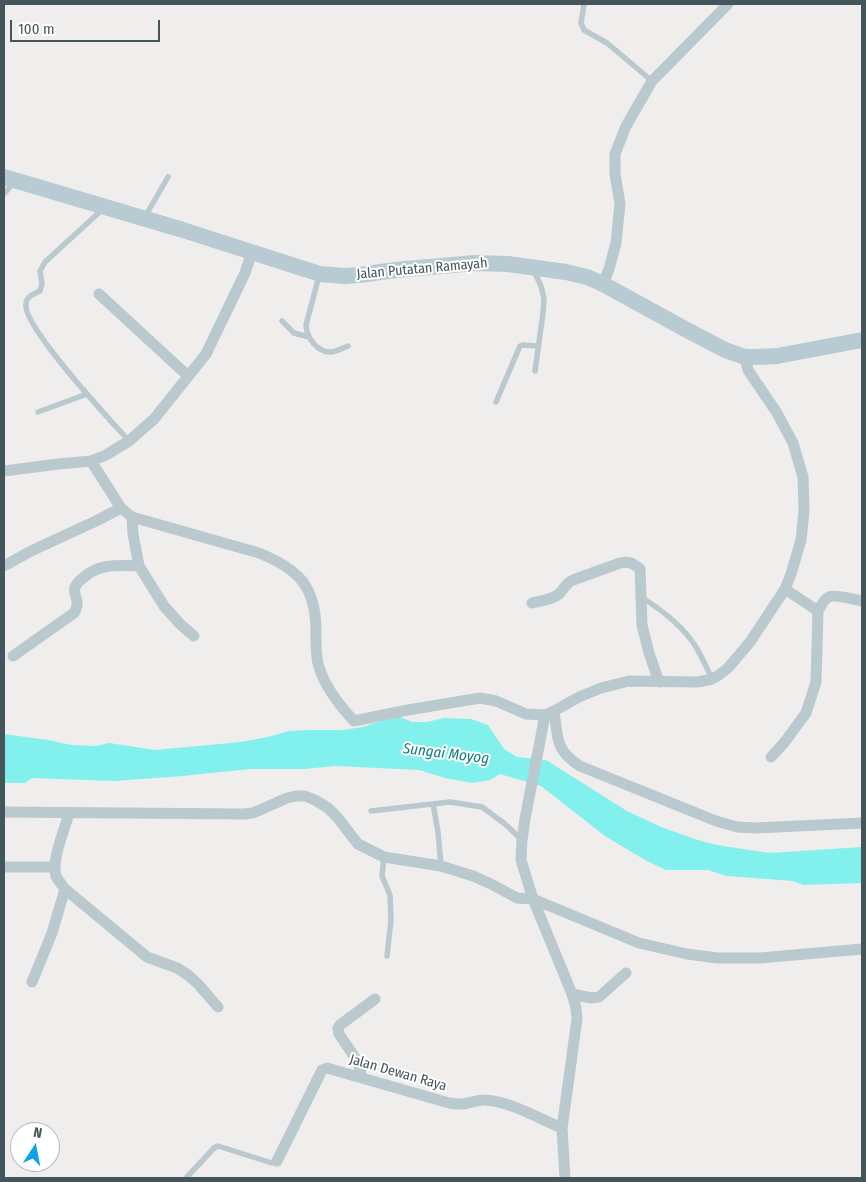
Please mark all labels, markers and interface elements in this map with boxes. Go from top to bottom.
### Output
scale bar [12,10,162,42]
text: 100 m [18,20,55,38]
street label: Jalan Putatan Ramayah [356,255,488,283]
water label: Sungai Moyog [402,740,490,768]
street label: Jalan Dewan Raya [347,1051,449,1095]
north arrow [10,1122,60,1172]
text: N [32,1124,43,1142]

